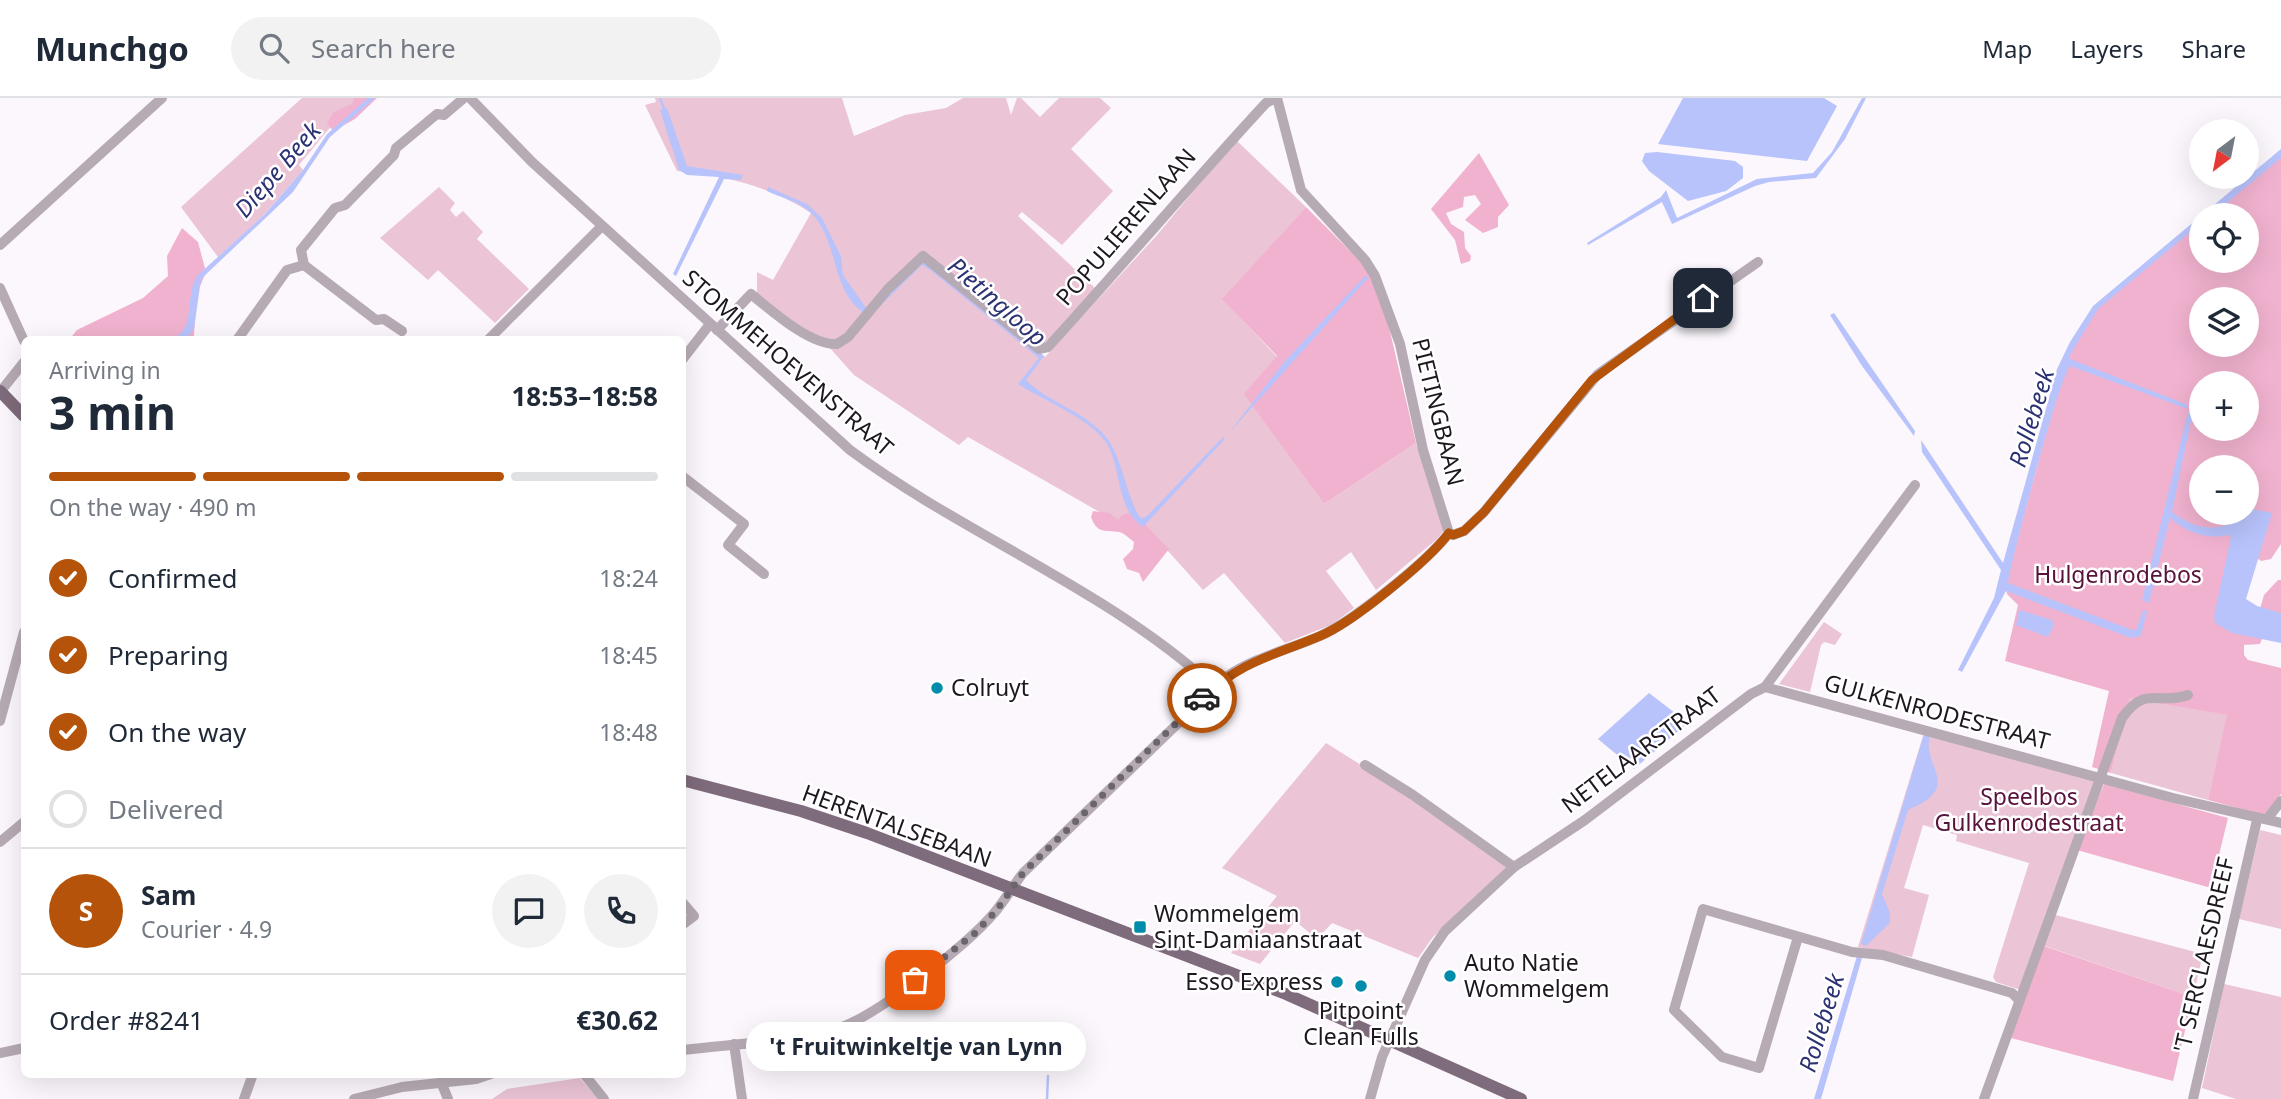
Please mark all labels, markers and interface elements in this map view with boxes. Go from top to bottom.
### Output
search box [231,17,721,80]
text: Munchgo [35,26,189,71]
icon: search [255,29,293,67]
text: Search here [311,30,456,66]
text: Map [1982,32,2032,65]
text: Layers [2070,32,2144,65]
text: Share [2182,32,2246,65]
water label: Diepe Beek [226,113,328,224]
north arrow [2189,119,2259,189]
map controls [2189,119,2259,525]
street label: POPULIERENLAAN [1048,141,1203,312]
button: locate [2189,203,2259,273]
water label: Pietingloop [942,249,1054,353]
street label: STOMMEHOEVENSTRAAT [676,262,901,463]
pin [1673,268,1733,328]
icon: home [1684,279,1722,317]
button: layers [2189,287,2259,357]
street label: PIETINGBAAN [1405,335,1473,489]
text: Arriving in [49,354,161,386]
water label: Rollebeek [2000,363,2061,471]
button: + [2189,371,2259,441]
text: 18:53–18:58 [511,378,658,414]
text: 3 min [49,381,176,443]
button: − [2189,455,2259,525]
text: On the way · 490 m [49,491,256,523]
park label: Hulgenrodebos [2034,558,2202,590]
icon: check [49,559,87,597]
text: Confirmed [108,560,238,596]
text: 18:24 [599,562,658,594]
icon: check [49,636,87,674]
text: Preparing [108,637,229,673]
text: 18:45 [599,639,658,671]
courier [1167,663,1237,733]
street label: GULKENRODESTRAAT [1821,666,2054,757]
place label: Colruyt [951,671,1029,703]
icon: car [1183,679,1221,717]
street label: NETELAARSTRAAT [1554,679,1727,820]
marker: Colruyt [929,680,945,696]
icon: check [49,713,87,751]
text: On the way [108,714,246,750]
text: 18:48 [599,716,658,748]
street label: HERENTALSEBAAN [798,776,997,874]
park label: Speelbos Gulkenrodestraat [1935,780,2123,838]
text: Delivered [108,791,224,827]
street label: 'T SERCLAESDREEF [2165,854,2241,1056]
button: chat [492,874,566,948]
button: phone [584,874,658,948]
text: Sam [141,877,196,913]
text: S [79,893,93,929]
place label: Wommelgem Sint-Damiaanstraat [1154,897,1362,955]
text: Courier · 4.9 [141,913,272,945]
marker: Wommelgem Sint-Damiaanstraat [1132,919,1148,935]
place label: Auto Natie Wommelgem [1464,946,1609,1004]
pin [885,950,945,1010]
icon: bag [896,961,934,999]
place label: Esso Express [1185,965,1323,997]
marker: Auto Natie Wommelgem [1442,968,1458,984]
water label: Rollebeek [1790,968,1851,1076]
marker: Esso Express [1329,974,1345,990]
marker: Pitpoint Clean Fulls [1353,978,1369,994]
place label: Pitpoint Clean Fulls [1303,994,1419,1052]
text: Order #8241 [49,1002,204,1038]
text: €30.62 [576,1002,658,1038]
callout: 't Fruitwinkeltje van Lynn [745,1022,1085,1071]
text: 't Fruitwinkeltje van Lynn [769,1030,1063,1062]

